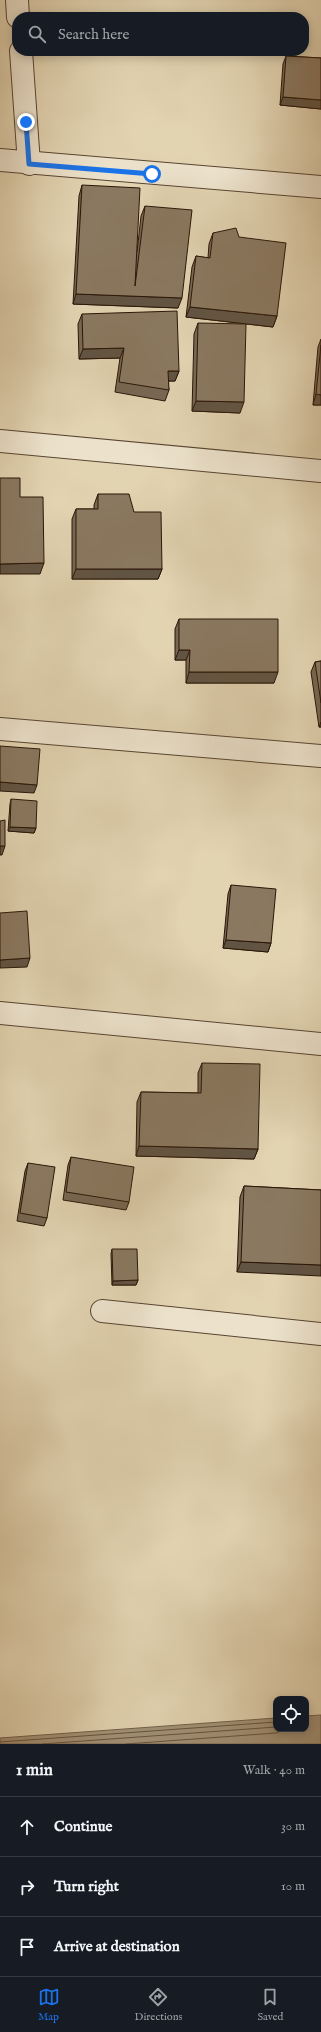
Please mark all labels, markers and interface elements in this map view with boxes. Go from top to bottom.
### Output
search box [12,12,309,56]
icon: search [26,23,48,45]
text: Search here [58,25,129,44]
route end [17,113,35,131]
route start [143,165,161,183]
map controls [273,1696,309,1732]
button: locate [273,1696,309,1732]
text: 1 min [16,1760,53,1781]
text: Walk · 40 m [243,1762,305,1779]
icon: ahead [16,1816,38,1838]
text: Continue [54,1817,112,1836]
text: 30 m [281,1818,305,1835]
icon: right [16,1876,38,1898]
text: Turn right [54,1877,119,1896]
text: 10 m [281,1878,305,1895]
icon: arrive [16,1936,38,1958]
text: Arrive at destination [54,1937,180,1956]
tab: Map [38,1986,60,2024]
tab: Directions [135,1986,182,2024]
tab: Saved [257,1986,283,2024]

